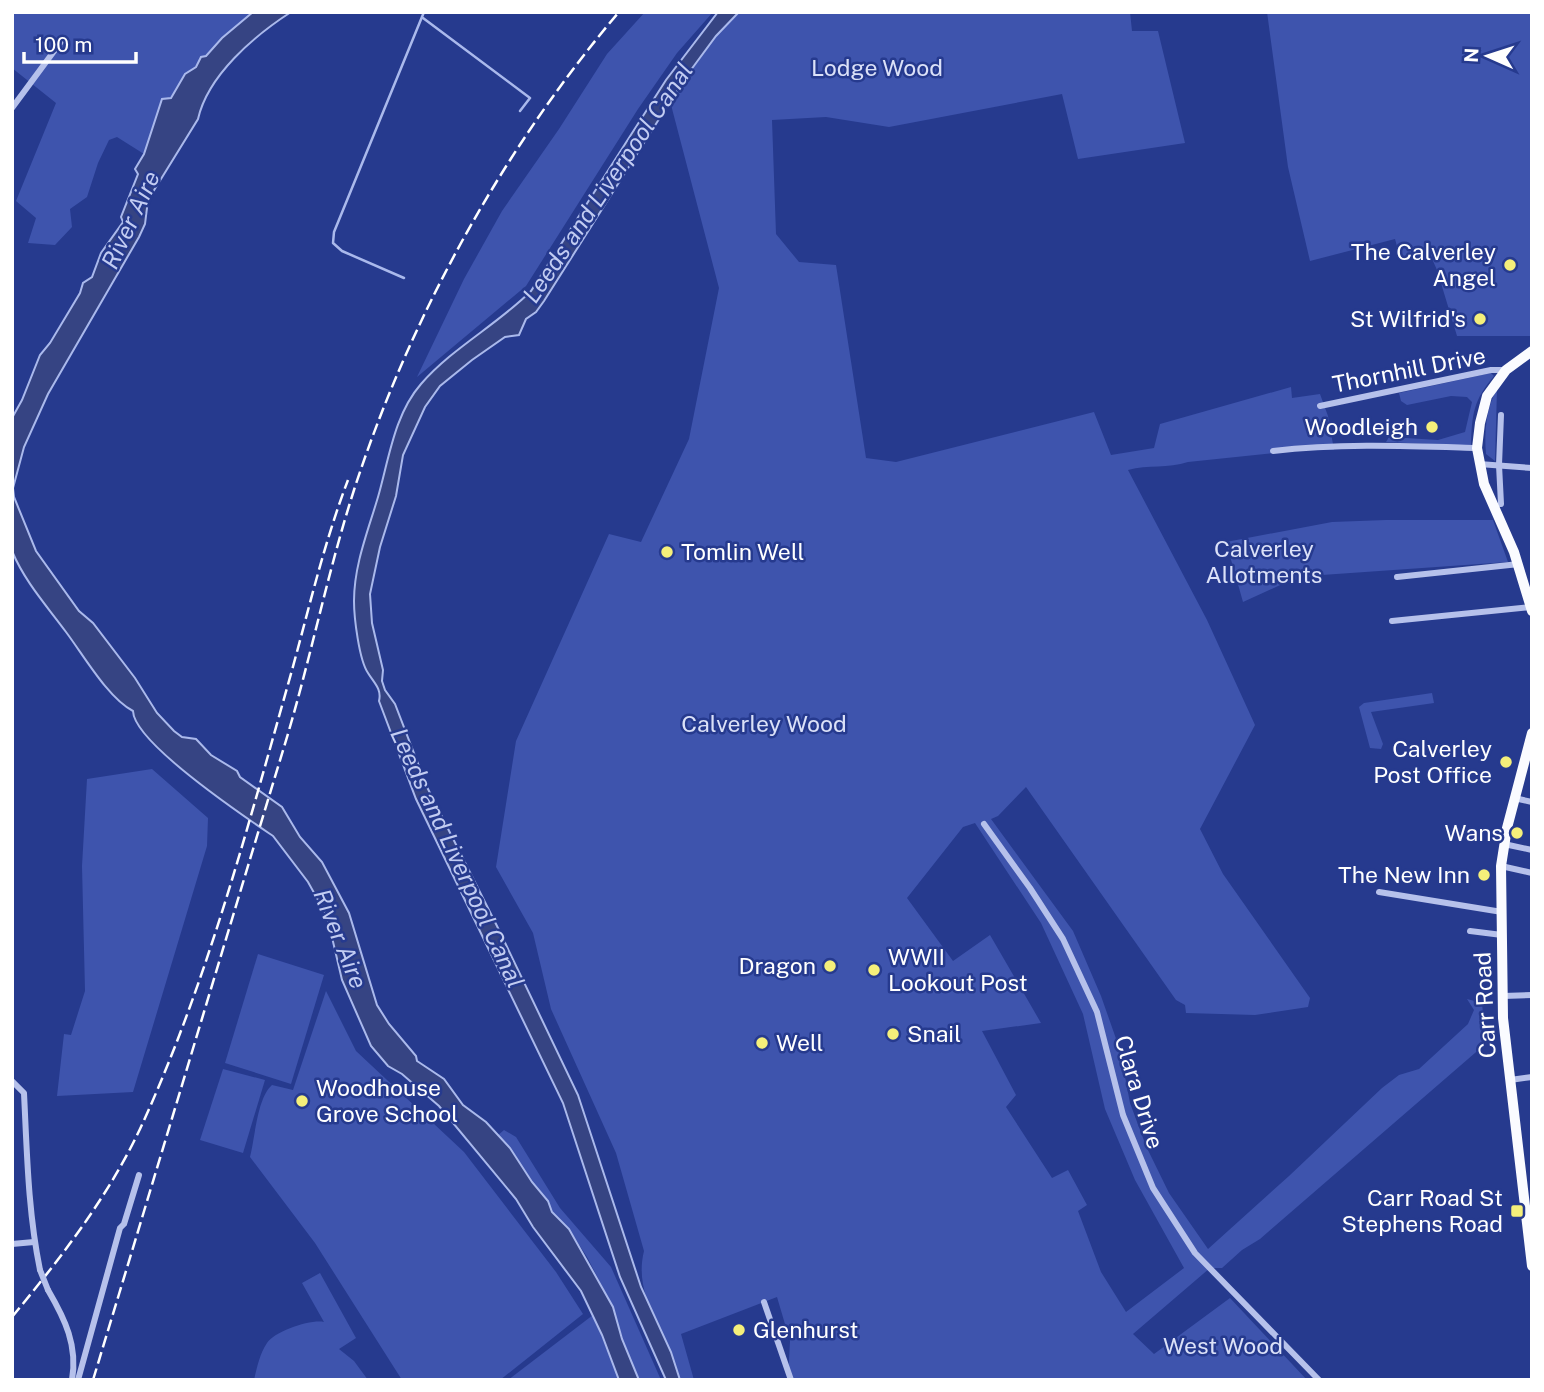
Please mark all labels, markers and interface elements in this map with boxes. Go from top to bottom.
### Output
scale bar [24,21,136,65]
north arrow [1453,21,1523,91]
text: 100 m [35,32,92,57]
text: N [1460,47,1482,63]
park label: Lodge Wood [811,54,943,81]
water label: Leeds and Liverpool Canal [516,57,698,308]
water label: River Aire [95,166,165,273]
place label: The Calverley Angel [1351,238,1496,291]
marker: The Calverley Angel [1502,257,1518,273]
place label: St Wilfrid's [1350,305,1466,332]
marker: St Wilfrid's [1472,311,1488,327]
street label: Thornhill Drive [1330,341,1488,398]
place label: Woodleigh [1305,413,1418,440]
marker: Woodleigh [1424,419,1440,435]
park label: Calverley Allotments [1205,535,1323,588]
place label: Tomlin Well [681,538,805,565]
marker: Tomlin Well [659,544,675,560]
park label: Calverley Wood [681,710,847,737]
water label: Leeds and Liverpool Canal [385,723,530,992]
place label: Calverley Post Office [1373,735,1492,788]
marker: Calverley Post Office [1498,754,1514,770]
place label: Wans [1445,819,1503,846]
marker: Wans [1509,825,1525,841]
place label: The New Inn [1338,861,1470,888]
marker: The New Inn [1476,867,1492,883]
water label: River Aire [308,885,374,993]
place label: WWII Lookout Post [888,943,1028,996]
street label: Carr Road [1468,951,1501,1059]
place label: Dragon [739,952,816,979]
marker: Dragon [822,958,838,974]
marker: WWII Lookout Post [866,962,882,978]
place label: Snail [907,1020,961,1047]
marker: Snail [885,1026,901,1042]
place label: Well [776,1029,824,1056]
street label: Clara Drive [1109,1032,1170,1152]
marker: Well [754,1035,770,1051]
place label: Woodhouse Grove School [316,1074,458,1127]
marker: Woodhouse Grove School [294,1093,310,1109]
place label: Carr Road St Stephens Road [1342,1184,1503,1237]
marker: Carr Road St Stephens Road [1509,1203,1525,1219]
place label: Glenhurst [753,1316,859,1343]
marker: Glenhurst [731,1322,747,1338]
park label: West Wood [1163,1332,1283,1359]

